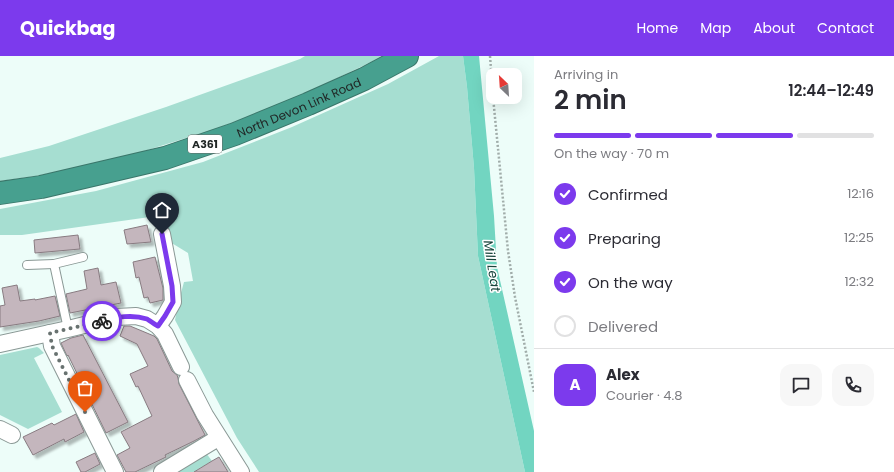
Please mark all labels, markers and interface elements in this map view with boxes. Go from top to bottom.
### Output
text: Quickbag [20,15,115,42]
text: Home [636,18,678,38]
text: Map [700,18,731,38]
text: About [753,18,795,38]
text: Contact [817,18,874,38]
text: Arriving in [554,65,618,84]
north arrow [486,68,522,104]
map controls [486,68,522,104]
street label: North Devon Link Road [234,73,364,141]
text: 12:44–12:49 [788,80,874,101]
text: 2 min [554,82,627,118]
road number: A361 [188,135,222,153]
text: On the way · 70 m [554,144,669,163]
icon: check [554,183,576,205]
text: Confirmed [588,184,668,205]
text: 12:16 [847,184,874,203]
pin [145,193,179,234]
icon: home [151,199,173,221]
icon: check [554,227,576,249]
text: Preparing [588,228,661,249]
text: 12:25 [844,228,874,247]
water label: Mill Leat [479,239,505,293]
icon: check [554,271,576,293]
text: On the way [588,272,673,293]
text: 12:32 [844,272,874,291]
courier [82,301,122,341]
icon: bike [91,310,113,332]
text: Delivered [588,316,658,337]
text: Alex [606,364,640,385]
button: chat [780,364,822,406]
button: phone [832,364,874,406]
pin [68,371,102,412]
text: A [569,374,581,395]
icon: bag [74,377,96,399]
text: Courier · 4.8 [606,386,682,405]

